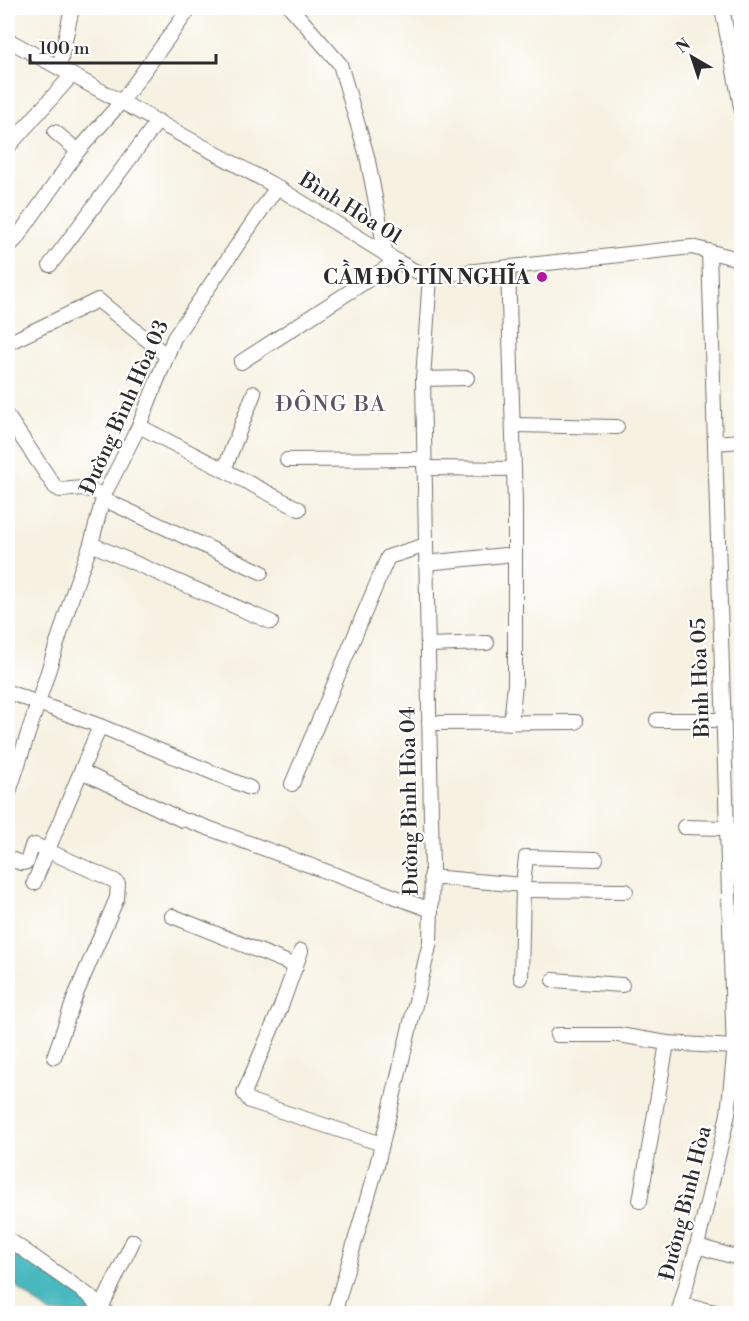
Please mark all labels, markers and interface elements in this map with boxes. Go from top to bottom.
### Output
scale bar [30,27,216,65]
north arrow [662,27,722,87]
text: N [672,34,695,58]
text: 100 m [39,37,90,60]
street label: Bình Hòa 01 [293,166,407,251]
place label: CẦM ĐỒ TÍN NGHĨA [323,259,531,291]
marker: CẦM ĐỒ TÍN NGHĨA [535,270,549,284]
street label: Đường Bình Hòa 03 [75,316,175,499]
district label: ĐÔNG BA [275,389,387,418]
street label: Bình Hòa 05 [686,617,716,739]
street label: Đường Bình Hòa 04 [395,706,425,896]
street label: Đường Bình Hòa [654,1123,718,1283]

